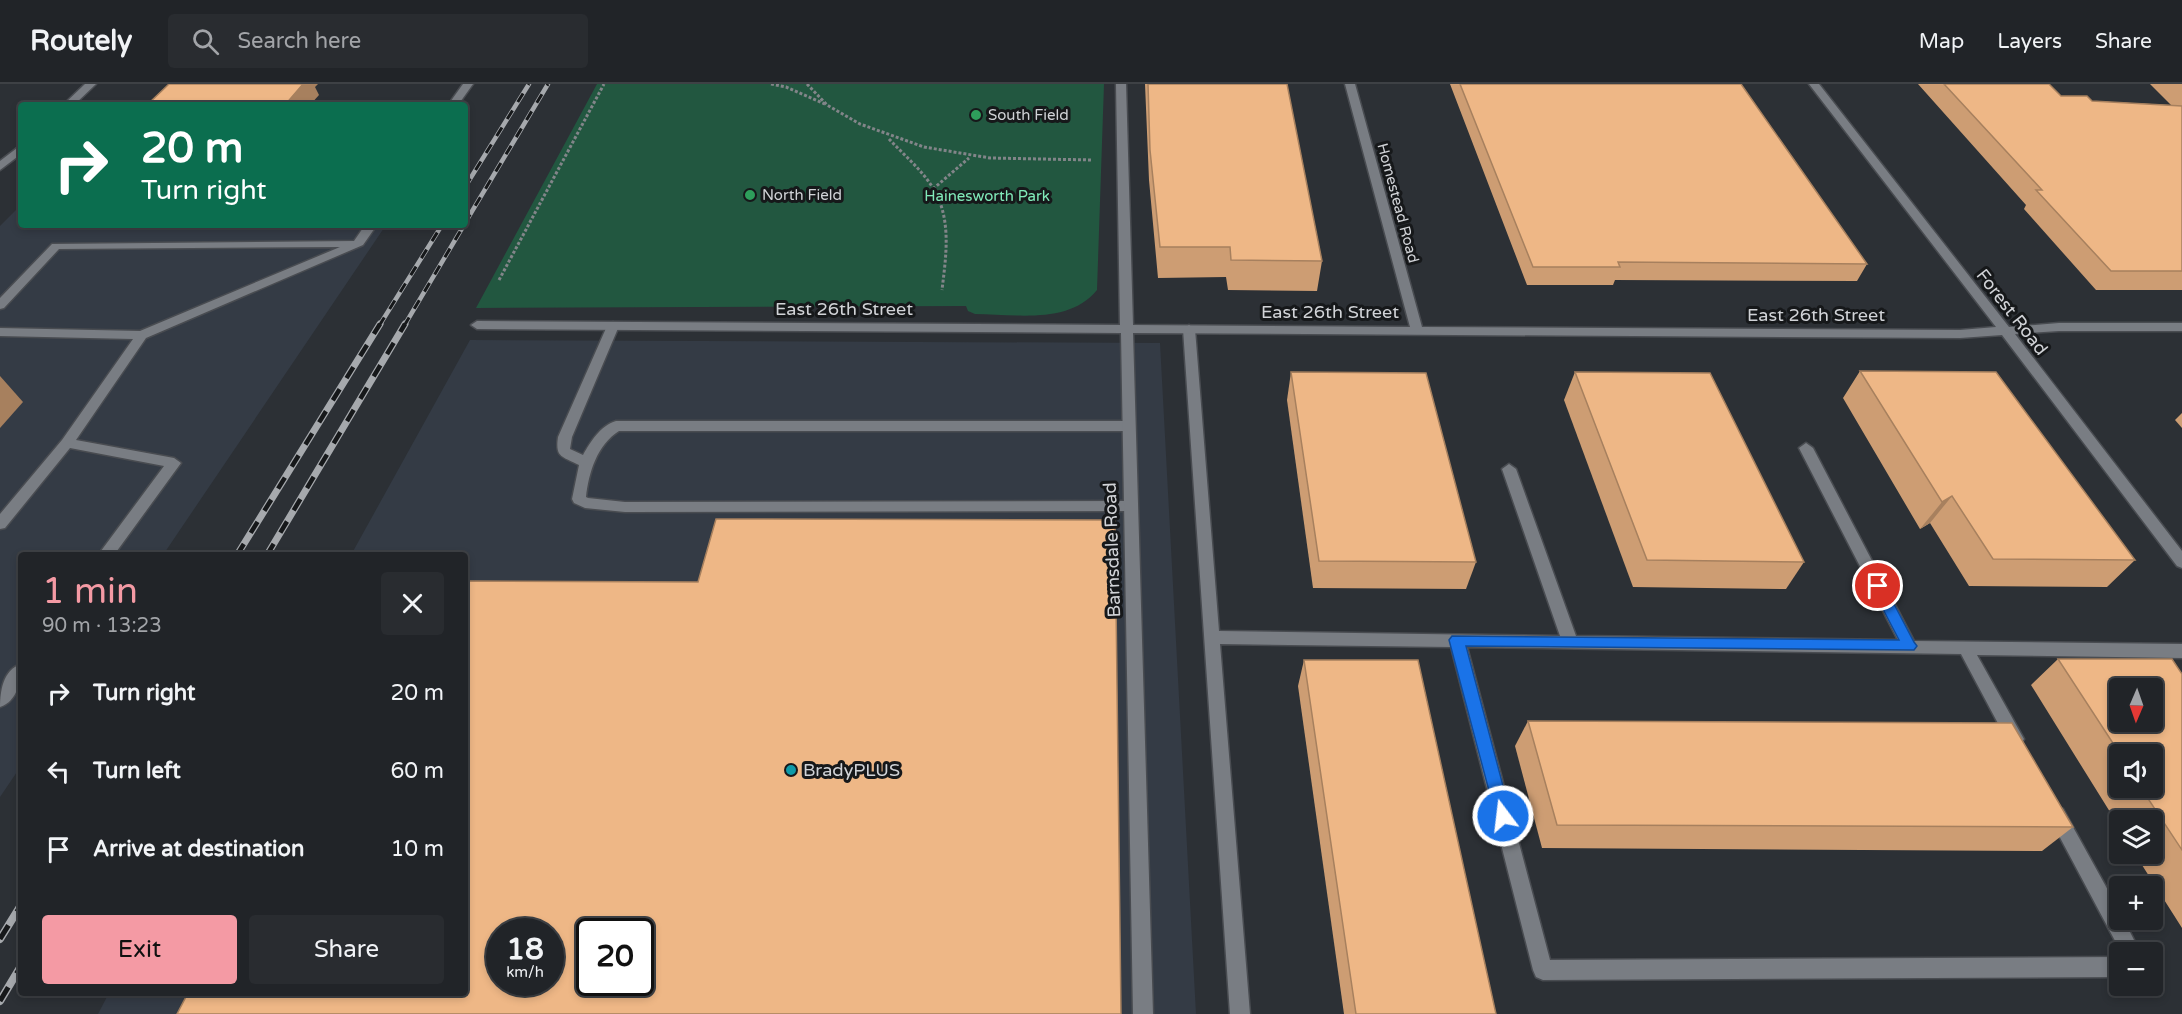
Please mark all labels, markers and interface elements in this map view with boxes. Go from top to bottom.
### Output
search box [168,14,588,68]
text: Routely [30,24,132,58]
icon: search [189,25,222,58]
text: Search here [237,28,361,54]
text: Map [1919,29,1964,54]
text: Layers [1997,29,2062,54]
text: Share [2095,29,2152,54]
place label: South Field [988,106,1069,124]
marker: South Field [969,108,983,122]
text: 20 m [141,123,243,174]
icon: right [42,126,120,204]
street label: Homestead Road [1373,141,1423,265]
text: Turn right [141,174,267,207]
place label: North Field [762,186,842,204]
park label: Hainesworth Park [924,187,1050,205]
marker: North Field [743,188,757,202]
street label: Forest Road [1972,265,2052,359]
street label: East 26th Street [775,298,913,320]
street label: East 26th Street [1261,301,1399,323]
street label: East 26th Street [1747,304,1885,326]
street label: Barnsdale Road [1099,482,1125,618]
pin [1852,560,1903,611]
icon: arrive [1861,569,1894,602]
text: 1 min [42,570,138,613]
button: close [381,572,444,635]
text: 90 m · 13:23 [42,614,162,638]
icon: right [42,677,75,710]
north arrow [2109,678,2163,732]
map controls [2109,678,2163,996]
text: Turn right [93,680,195,706]
text: 20 m [390,680,444,706]
button: sound [2109,744,2163,798]
icon: left [42,755,75,788]
text: Turn left [93,758,181,784]
text: 60 m [390,758,444,784]
place label: BradyPLUS [803,759,900,781]
marker: BradyPLUS [784,763,798,777]
position arrow [1471,784,1535,848]
button: layers [2109,810,2163,864]
icon: arrive [42,833,75,866]
text: Arrive at destination [93,836,304,862]
text: 10 m [390,836,444,862]
button: + [2109,876,2163,930]
button: Exit [42,915,237,984]
button: Share [249,915,444,984]
speed limit sign: 20 [576,918,654,996]
text: 18 [506,931,544,968]
button: − [2109,942,2163,996]
text: km/h [506,963,544,981]

